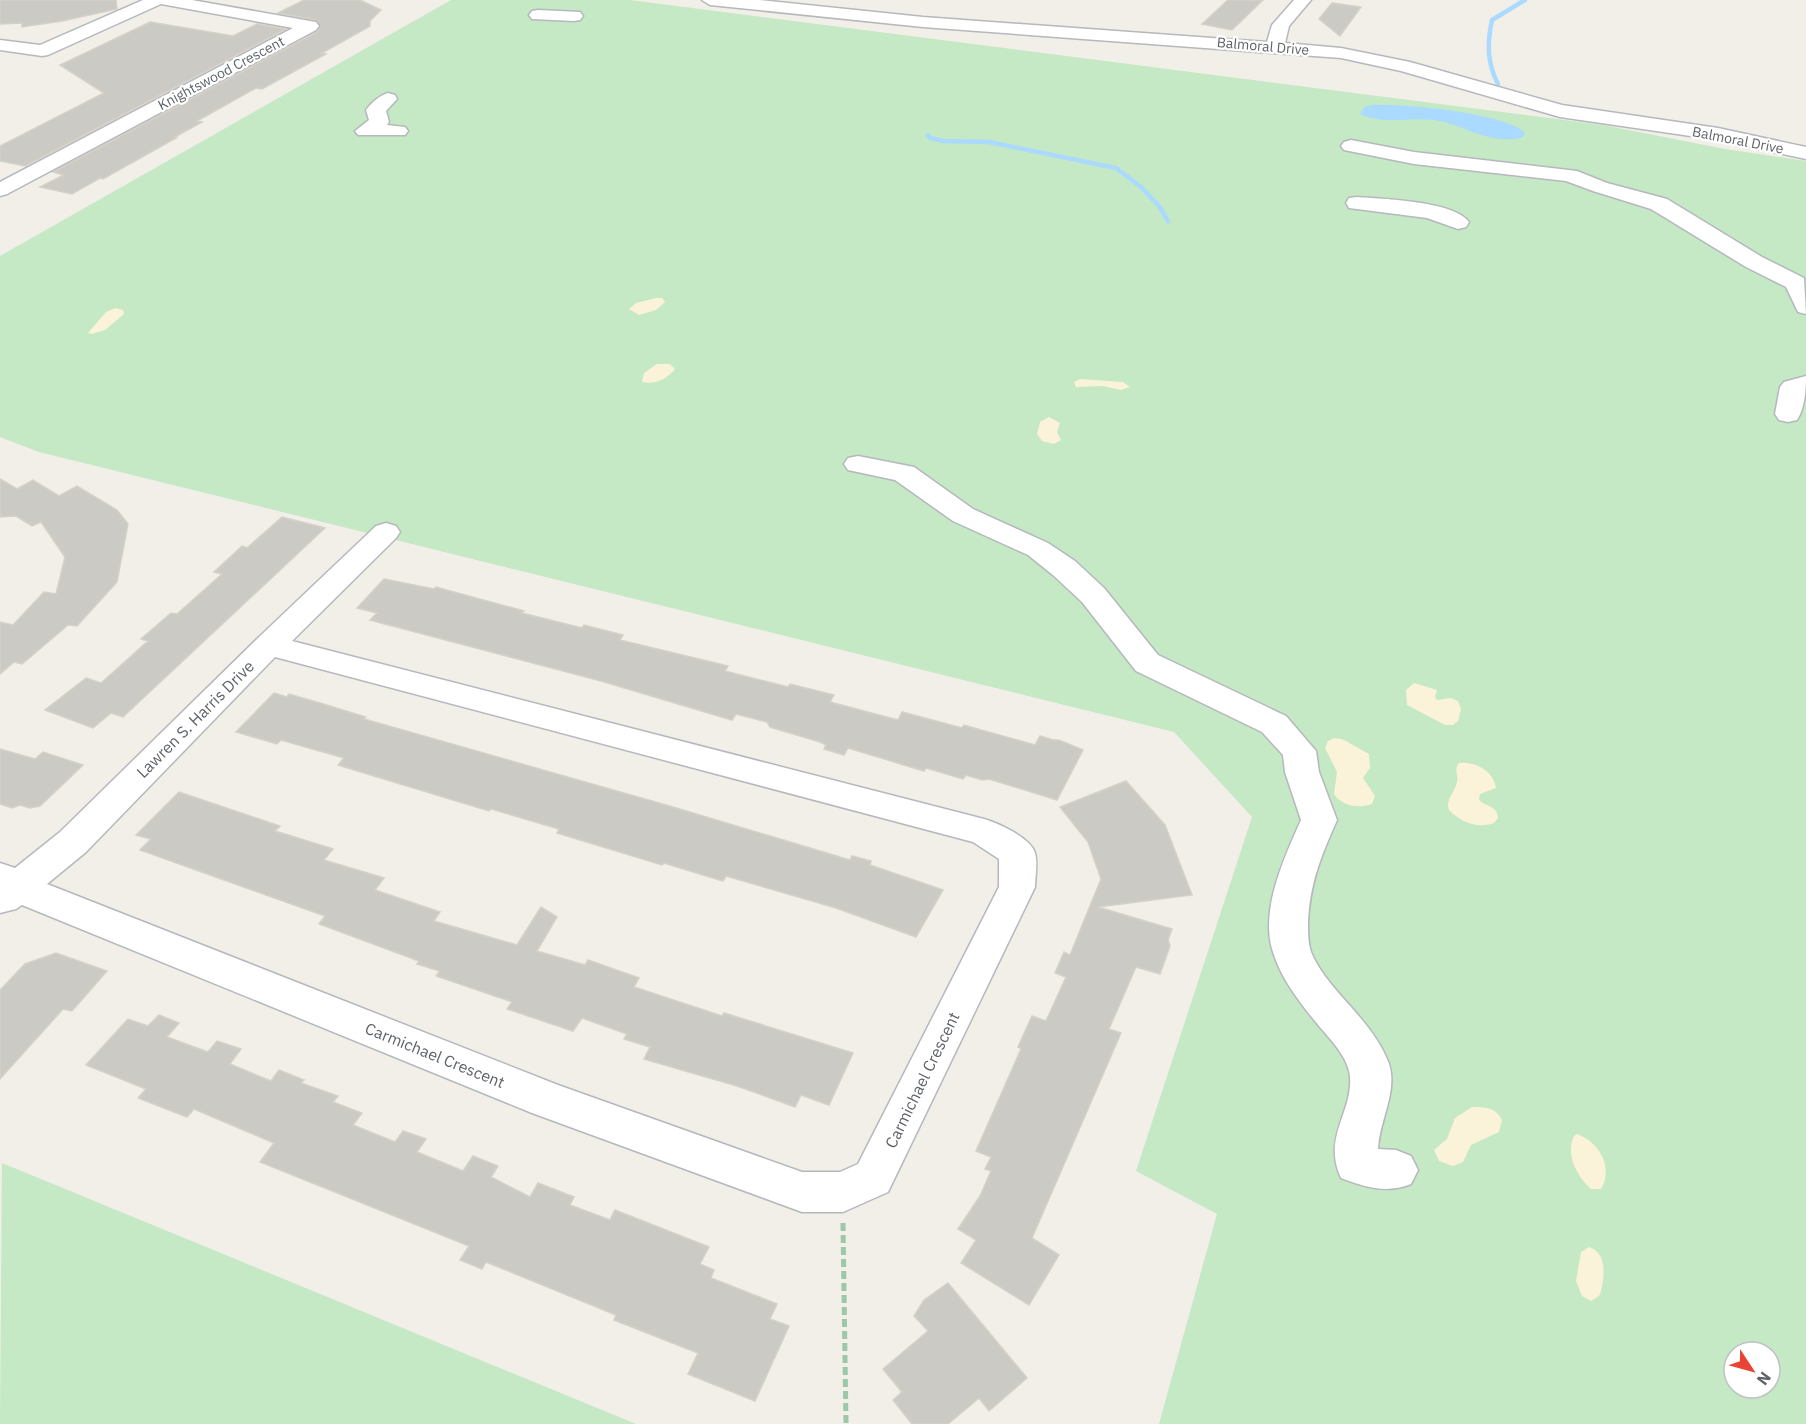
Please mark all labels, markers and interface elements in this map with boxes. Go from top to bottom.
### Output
street label: Knightswood Crescent [155,32,287,114]
street label: Balmoral Drive [1216,33,1310,59]
street label: Balmoral Drive [1691,122,1785,158]
street label: Lawren S. Harris Drive [132,656,258,782]
street label: Carmichael Crescent [880,1009,964,1151]
street label: Carmichael Crescent [362,1018,508,1092]
north arrow [1722,1340,1782,1400]
text: N [1753,1368,1776,1389]

